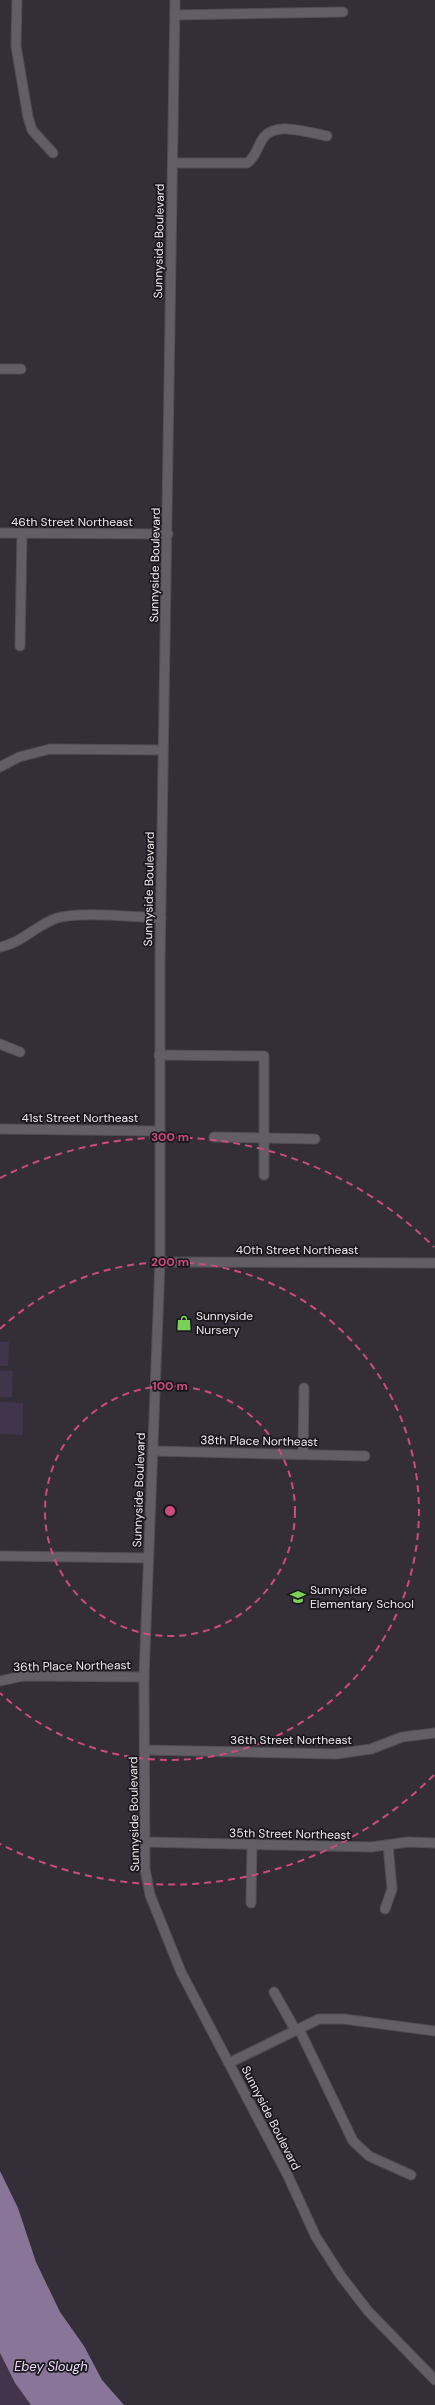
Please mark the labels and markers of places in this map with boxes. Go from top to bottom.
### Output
place label: Sunnyside Nursery [196,1308,253,1338]
shop icon: Sunnyside Nursery [175,1314,193,1332]
centre of rings [163,1504,177,1518]
place label: Sunnyside Elementary School [310,1582,414,1612]
school or university icon: Sunnyside Elementary School [289,1588,307,1606]

